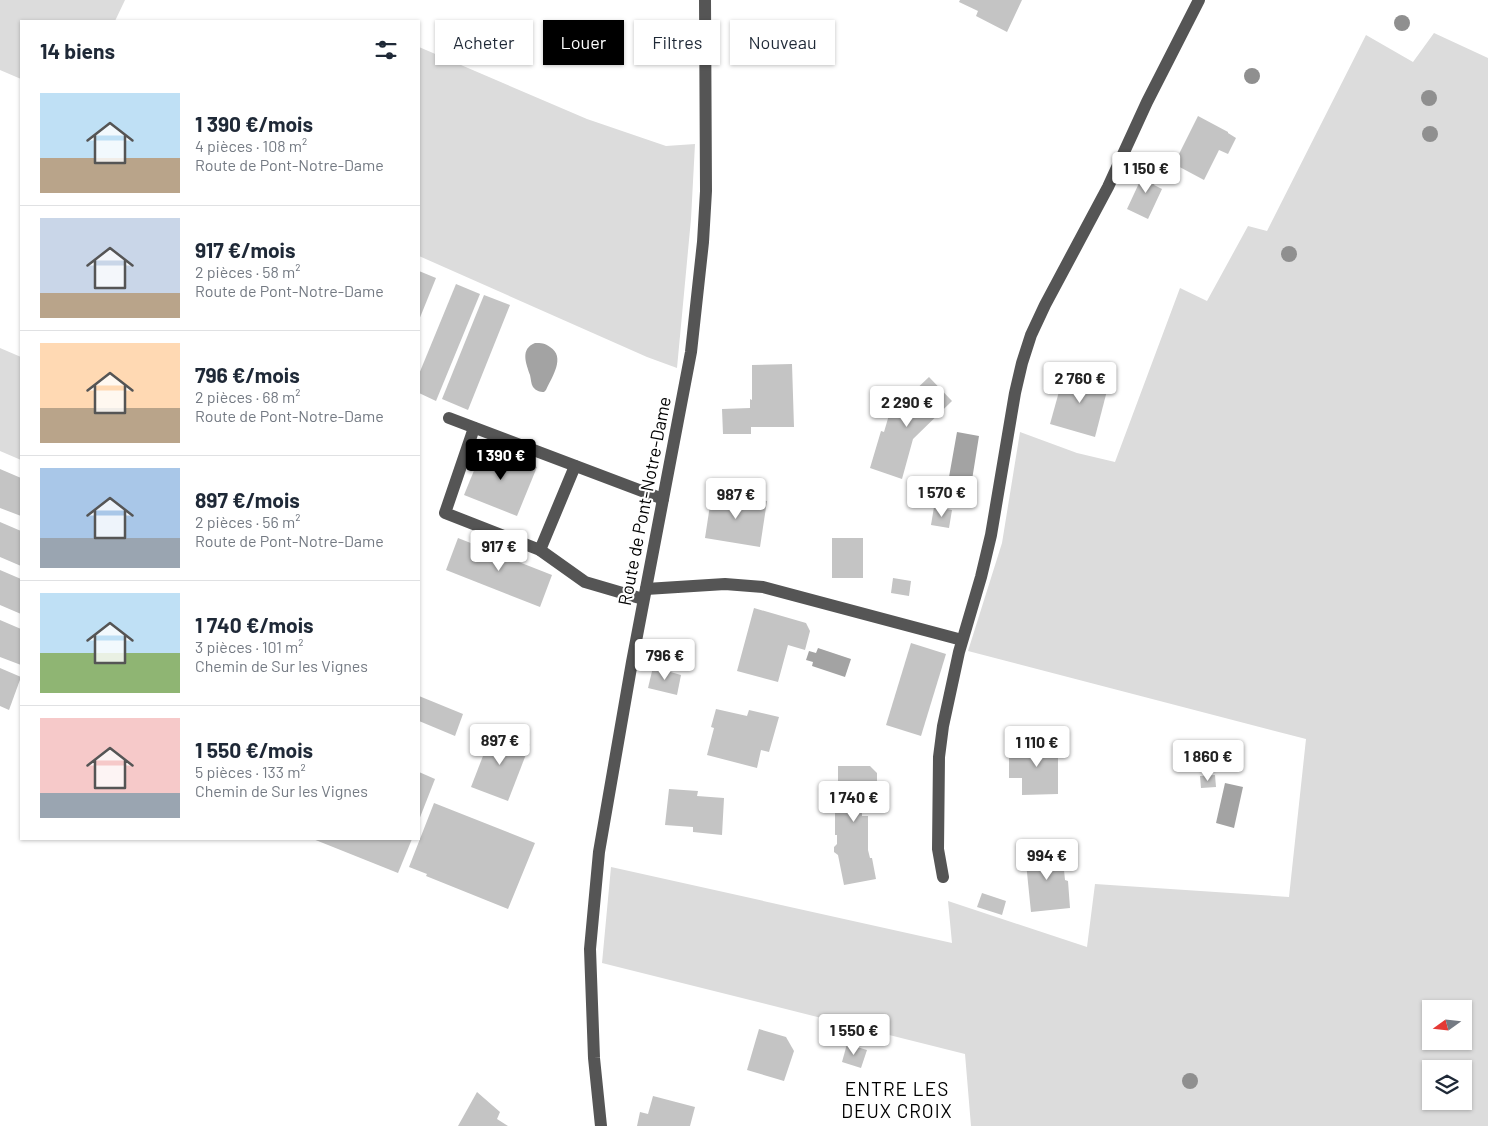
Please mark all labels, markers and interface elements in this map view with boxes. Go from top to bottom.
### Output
chip: Acheter [435,20,533,65]
chip: Louer [543,20,624,65]
chip: Filtres [634,20,720,65]
chip: Nouveau [730,20,835,65]
icon: filters [372,36,400,64]
text: 14 biens [40,38,115,63]
text: 1 390 €/mois [195,111,313,136]
icon: home [80,113,140,173]
text: 4 pièces · 108 m² [195,136,307,155]
pin: 1 150 € [1100,152,1192,194]
text: Route de Pont-Notre-Dame [195,155,384,174]
text: 1 150 € [1123,158,1169,177]
text: 917 €/mois [195,237,296,262]
icon: home [80,238,140,298]
text: 2 pièces · 58 m² [195,262,301,281]
text: Route de Pont-Notre-Dame [195,281,384,300]
text: 796 €/mois [195,362,300,387]
pin: 2 760 € [1034,362,1126,404]
icon: home [80,363,140,423]
text: 2 760 € [1054,368,1106,387]
pin: 2 290 € [861,386,953,428]
text: 2 pièces · 68 m² [195,387,301,406]
text: 2 290 € [881,392,933,411]
street label: Route de Pont-Notre-Dame [613,395,675,607]
text: Route de Pont-Notre-Dame [195,406,384,425]
pin: 1 390 € [455,438,547,481]
text: 1 390 € [477,445,525,464]
pin: 1 570 € [896,476,988,518]
pin: 987 € [701,478,771,520]
text: 1 570 € [918,482,966,501]
text: 987 € [717,484,755,503]
text: 897 €/mois [195,487,300,512]
icon: home [80,488,140,548]
text: 2 pièces · 56 m² [195,512,300,531]
pin: 917 € [464,530,534,572]
text: Route de Pont-Notre-Dame [195,531,384,550]
text: 917 € [481,536,517,555]
text: 1 740 €/mois [195,612,314,637]
icon: home [80,613,140,673]
text: 3 pièces · 101 m² [195,637,303,656]
pin: 796 € [630,638,700,681]
text: 796 € [646,645,684,664]
text: Chemin de Sur les Vignes [195,656,368,675]
pin: 897 € [465,724,535,766]
pin: 1 110 € [991,726,1083,768]
text: 897 € [481,730,519,749]
text: 1 110 € [1016,732,1058,751]
text: 1 550 €/mois [195,737,313,762]
icon: home [80,738,140,798]
pin: 1 860 € [1162,740,1254,782]
text: 1 860 € [1184,746,1232,765]
text: 5 pièces · 133 m² [195,762,306,781]
pin: 1 740 € [808,780,900,823]
text: Chemin de Sur les Vignes [195,781,368,800]
text: 1 740 € [830,787,878,806]
pin: 994 € [1012,838,1082,881]
text: 994 € [1027,845,1067,864]
north arrow [1422,1000,1472,1050]
map controls [1422,1000,1472,1110]
pin: 1 550 € [808,1014,900,1056]
text: 1 550 € [830,1020,878,1039]
button: layers [1422,1060,1472,1110]
district label: ENTRE LES DEUX CROIX [841,1077,953,1122]

